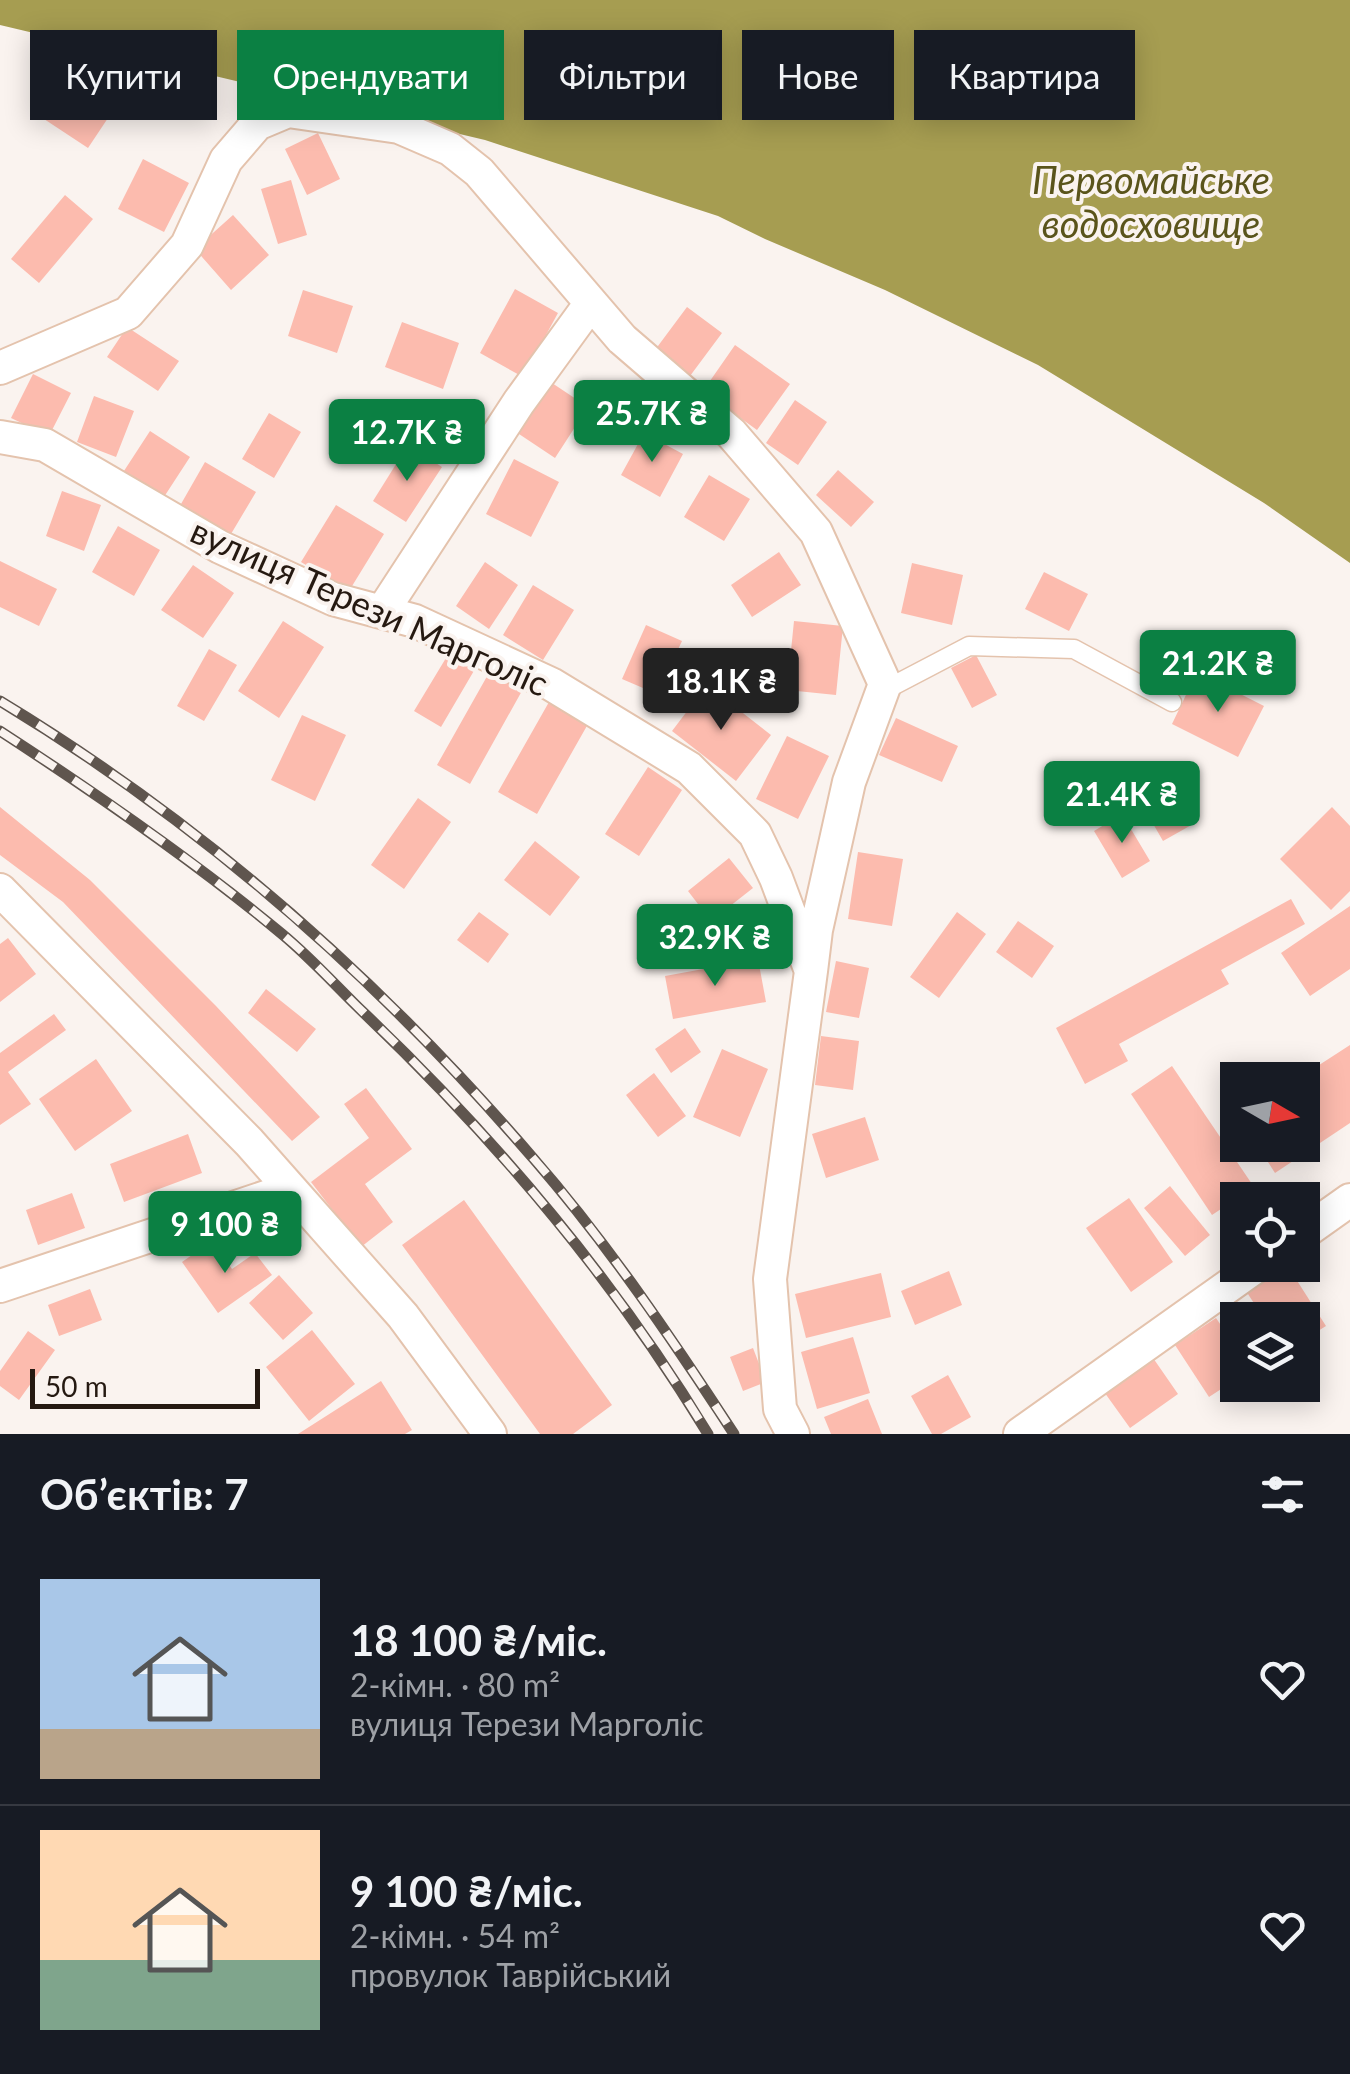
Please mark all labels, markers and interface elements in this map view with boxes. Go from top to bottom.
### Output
chip: Купити [30,30,217,120]
chip: Орендувати [237,30,504,120]
chip: Фільтри [524,30,722,120]
chip: Нове [742,30,894,120]
chip: Квартира [914,30,1135,120]
water label: Первомайське водосховище [1032,156,1270,246]
pin: 25.7K ₴ [560,380,744,465]
text: 25.7K ₴ [596,393,708,432]
pin: 12.7K ₴ [315,399,499,484]
text: 12.7K ₴ [351,412,463,451]
street label: вулиця Терези Марголіс [185,508,555,704]
pin: 21.2K ₴ [1126,630,1310,715]
text: 21.2K ₴ [1162,643,1274,682]
pin: 18.1K ₴ [629,648,813,733]
text: 18.1K ₴ [665,661,777,700]
pin: 21.4K ₴ [1030,761,1214,846]
text: 21.4K ₴ [1066,774,1178,813]
pin: 32.9K ₴ [623,904,807,989]
text: 32.9K ₴ [659,917,771,956]
north arrow [1220,1062,1320,1162]
map controls [1220,1062,1320,1402]
button: locate [1220,1182,1320,1282]
pin: 9 100 ₴ [133,1191,317,1276]
text: 9 100 ₴ [170,1204,280,1243]
button: layers [1220,1302,1320,1402]
scale bar [30,1364,260,1408]
text: 50 m [45,1369,108,1403]
icon: filters [1255,1467,1310,1522]
text: Об’єктів: 7 [40,1469,249,1519]
text: 18 100 ₴/міс. [350,1615,607,1665]
icon: home [120,1619,240,1739]
icon: heart [1255,1652,1310,1707]
text: 2-кімн. · 80 m² [350,1665,560,1704]
text: вулиця Терези Марголіс [350,1704,703,1743]
text: 9 100 ₴/міс. [350,1866,583,1916]
icon: home [120,1870,240,1990]
icon: heart [1255,1903,1310,1958]
text: 2-кімн. · 54 m² [350,1916,560,1955]
text: провулок Таврійський [350,1955,671,1994]

